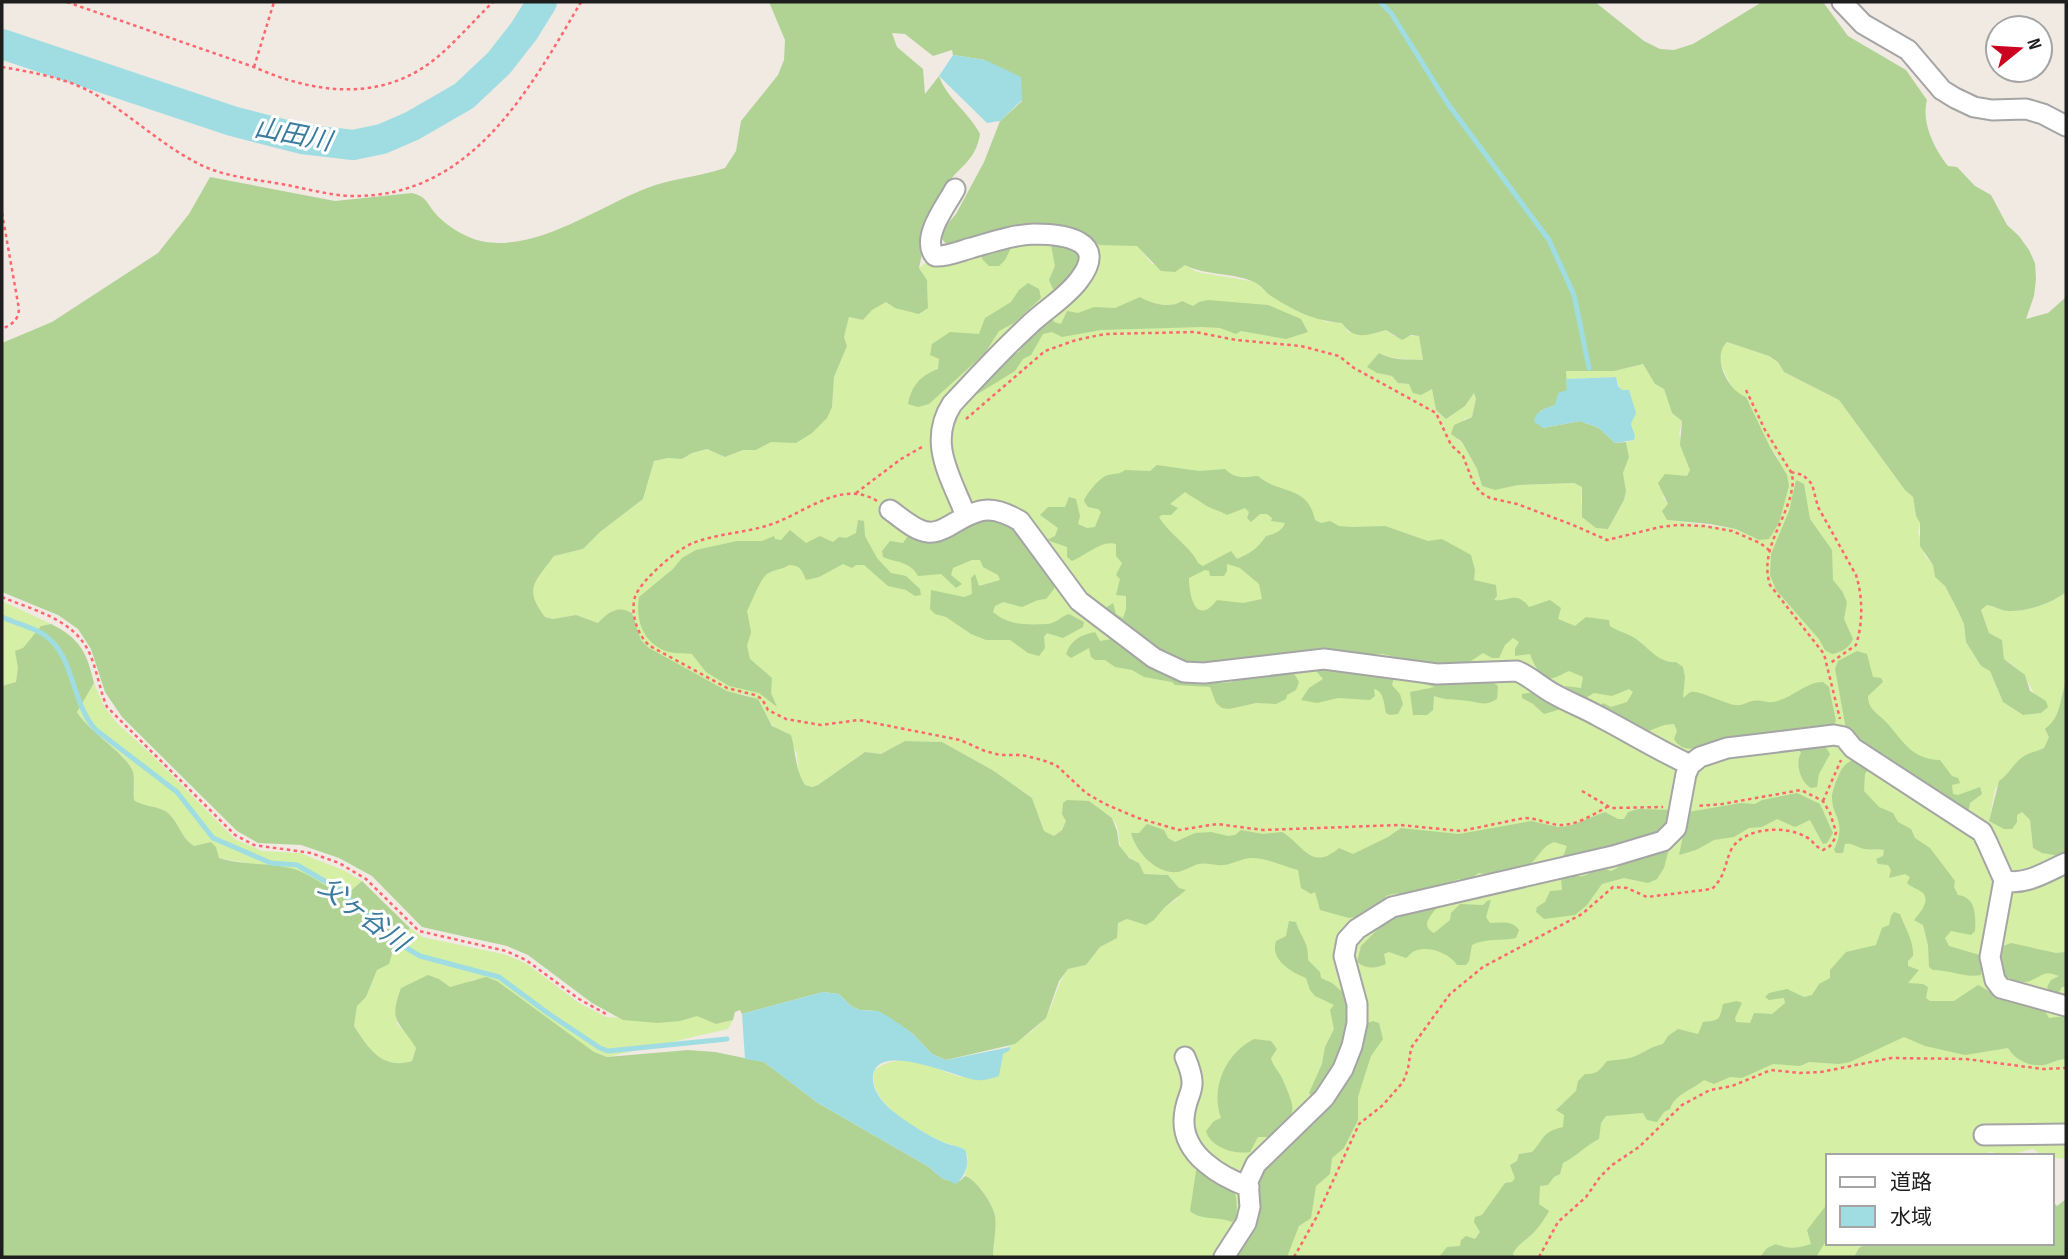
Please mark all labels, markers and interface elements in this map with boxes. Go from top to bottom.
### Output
north arrow [1984,14,2054,84]
text: N [2021,36,2046,53]
water label: 山田川 [251,113,337,159]
water label: 父ヶ谷川 [312,872,416,961]
legend [1826,1154,2054,1245]
text: 道路 [1890,1170,1932,1195]
text: 水域 [1890,1205,1932,1230]

